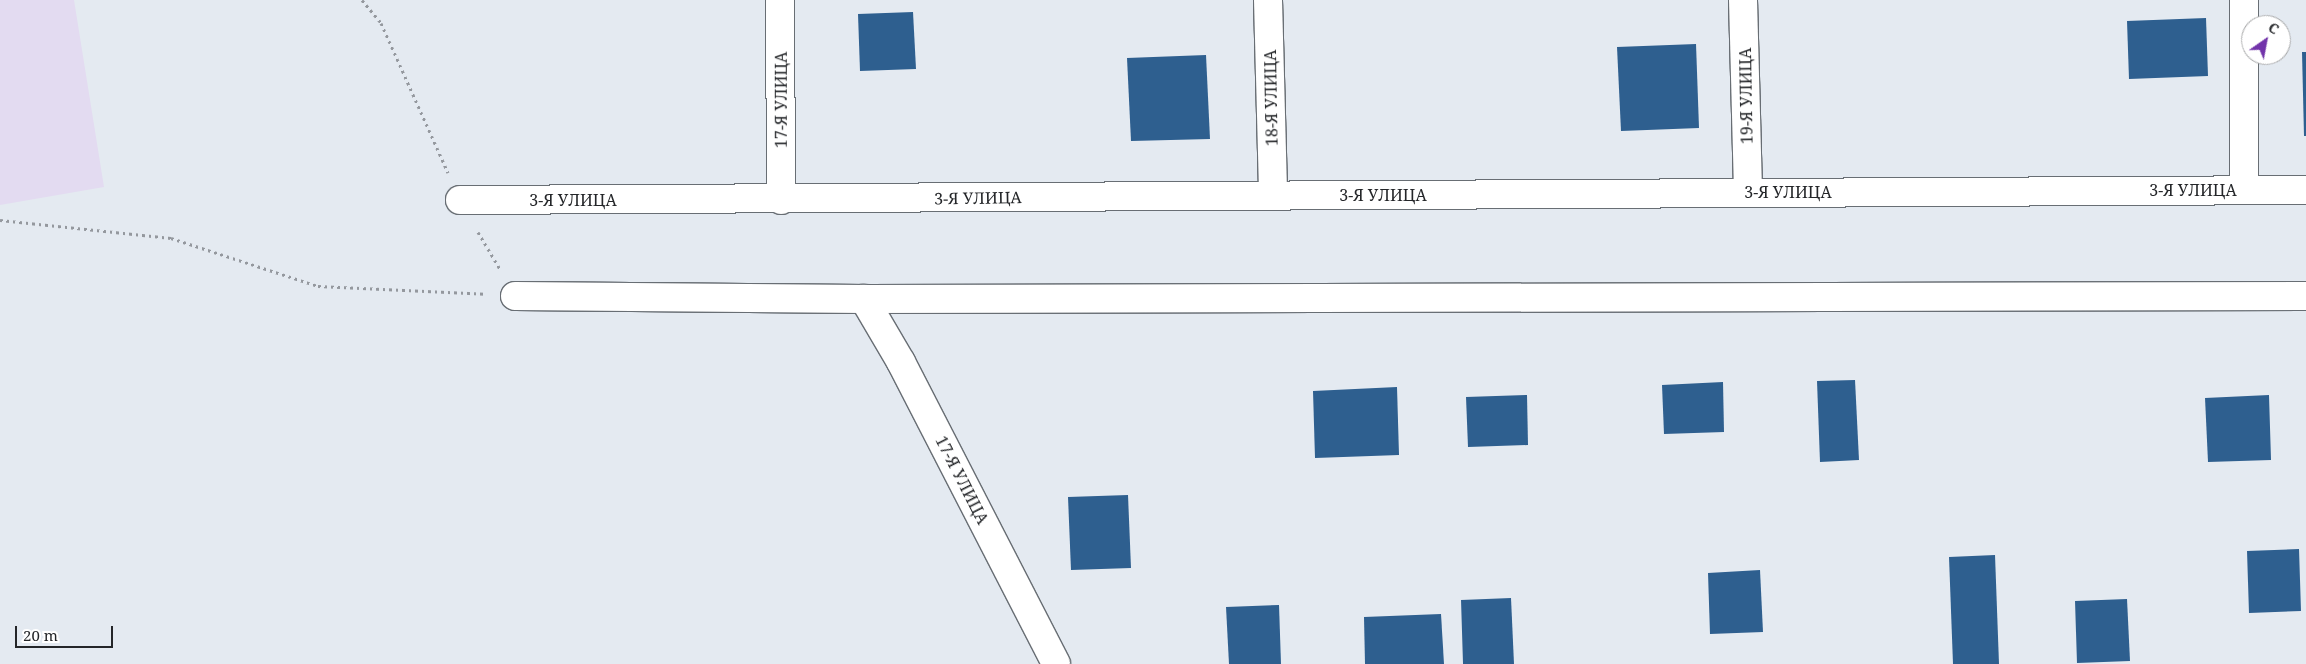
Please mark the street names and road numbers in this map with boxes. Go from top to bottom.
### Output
street label: 19-Я УЛИЦА [1736,48,1756,144]
street label: 18-Я УЛИЦА [1261,50,1281,146]
street label: 17-Я УЛИЦА [771,52,791,148]
street label: 3-Я УЛИЦА [2149,180,2237,200]
street label: 3-Я УЛИЦА [1744,182,1832,202]
street label: 3-Я УЛИЦА [1339,185,1427,205]
street label: 3-Я УЛИЦА [934,188,1022,208]
street label: 3-Я УЛИЦА [529,190,617,210]
street label: 17-Я УЛИЦА [932,433,992,527]

